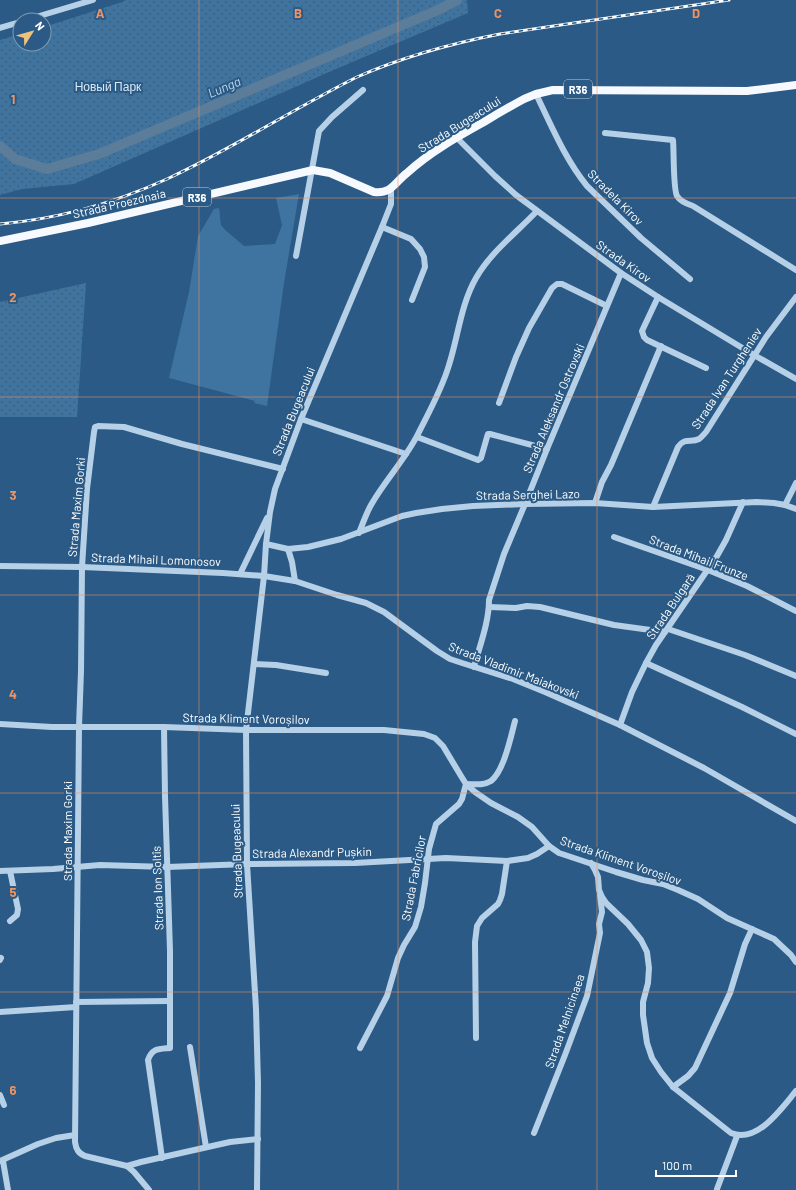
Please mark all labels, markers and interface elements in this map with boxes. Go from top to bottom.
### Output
text: A [96,5,105,21]
text: B [294,5,302,21]
text: C [494,5,502,21]
text: D [692,5,700,21]
north arrow [12,12,52,52]
text: N [33,19,48,33]
water label: Lunga [205,73,243,101]
park label: Новый Парк [75,79,142,94]
road number: R36 [564,80,592,98]
text: 1 [11,91,15,107]
street label: Strada Bugeacului [415,93,503,155]
street label: Stradela Kirov [585,166,647,228]
street label: Strada Proezdnaia [71,185,167,221]
road number: R36 [183,188,211,206]
street label: Strada Kirov [594,237,654,285]
text: 2 [9,289,17,305]
street label: Strada Ivan Turgheniev [688,324,764,431]
street label: Strada Aleksandr Ostrovski [519,341,587,475]
street label: Strada Bugeacului [269,365,317,457]
street label: Strada Maxim Gorki [65,457,87,557]
street label: Strada Serghei Lazo [476,486,580,502]
text: 3 [9,487,17,503]
street label: Strada Mihail Frunze [647,532,751,582]
street label: Strada Mihail Lomonosov [91,550,221,568]
street label: Strada Bulgară [643,570,697,642]
street label: Strada Vladimir Maiakovski [447,639,581,701]
text: 4 [9,686,17,702]
street label: Strada Kliment Voroșilov [182,710,310,726]
street label: Strada Maxim Gorki [60,781,74,881]
street label: Strada Bugeacului [227,804,245,898]
street label: Strada Kliment Voroșilov [559,833,684,887]
street label: Strada Fabricilor [398,834,428,922]
street label: Strada Alexandr Pușkin [252,844,372,860]
street label: Strada Ion Soltîs [149,845,165,930]
text: 5 [9,884,17,900]
street label: Strada Melnicinaea [541,972,587,1070]
text: 6 [10,1082,17,1098]
scale bar [656,1152,736,1178]
text: 100 m [662,1158,692,1172]

